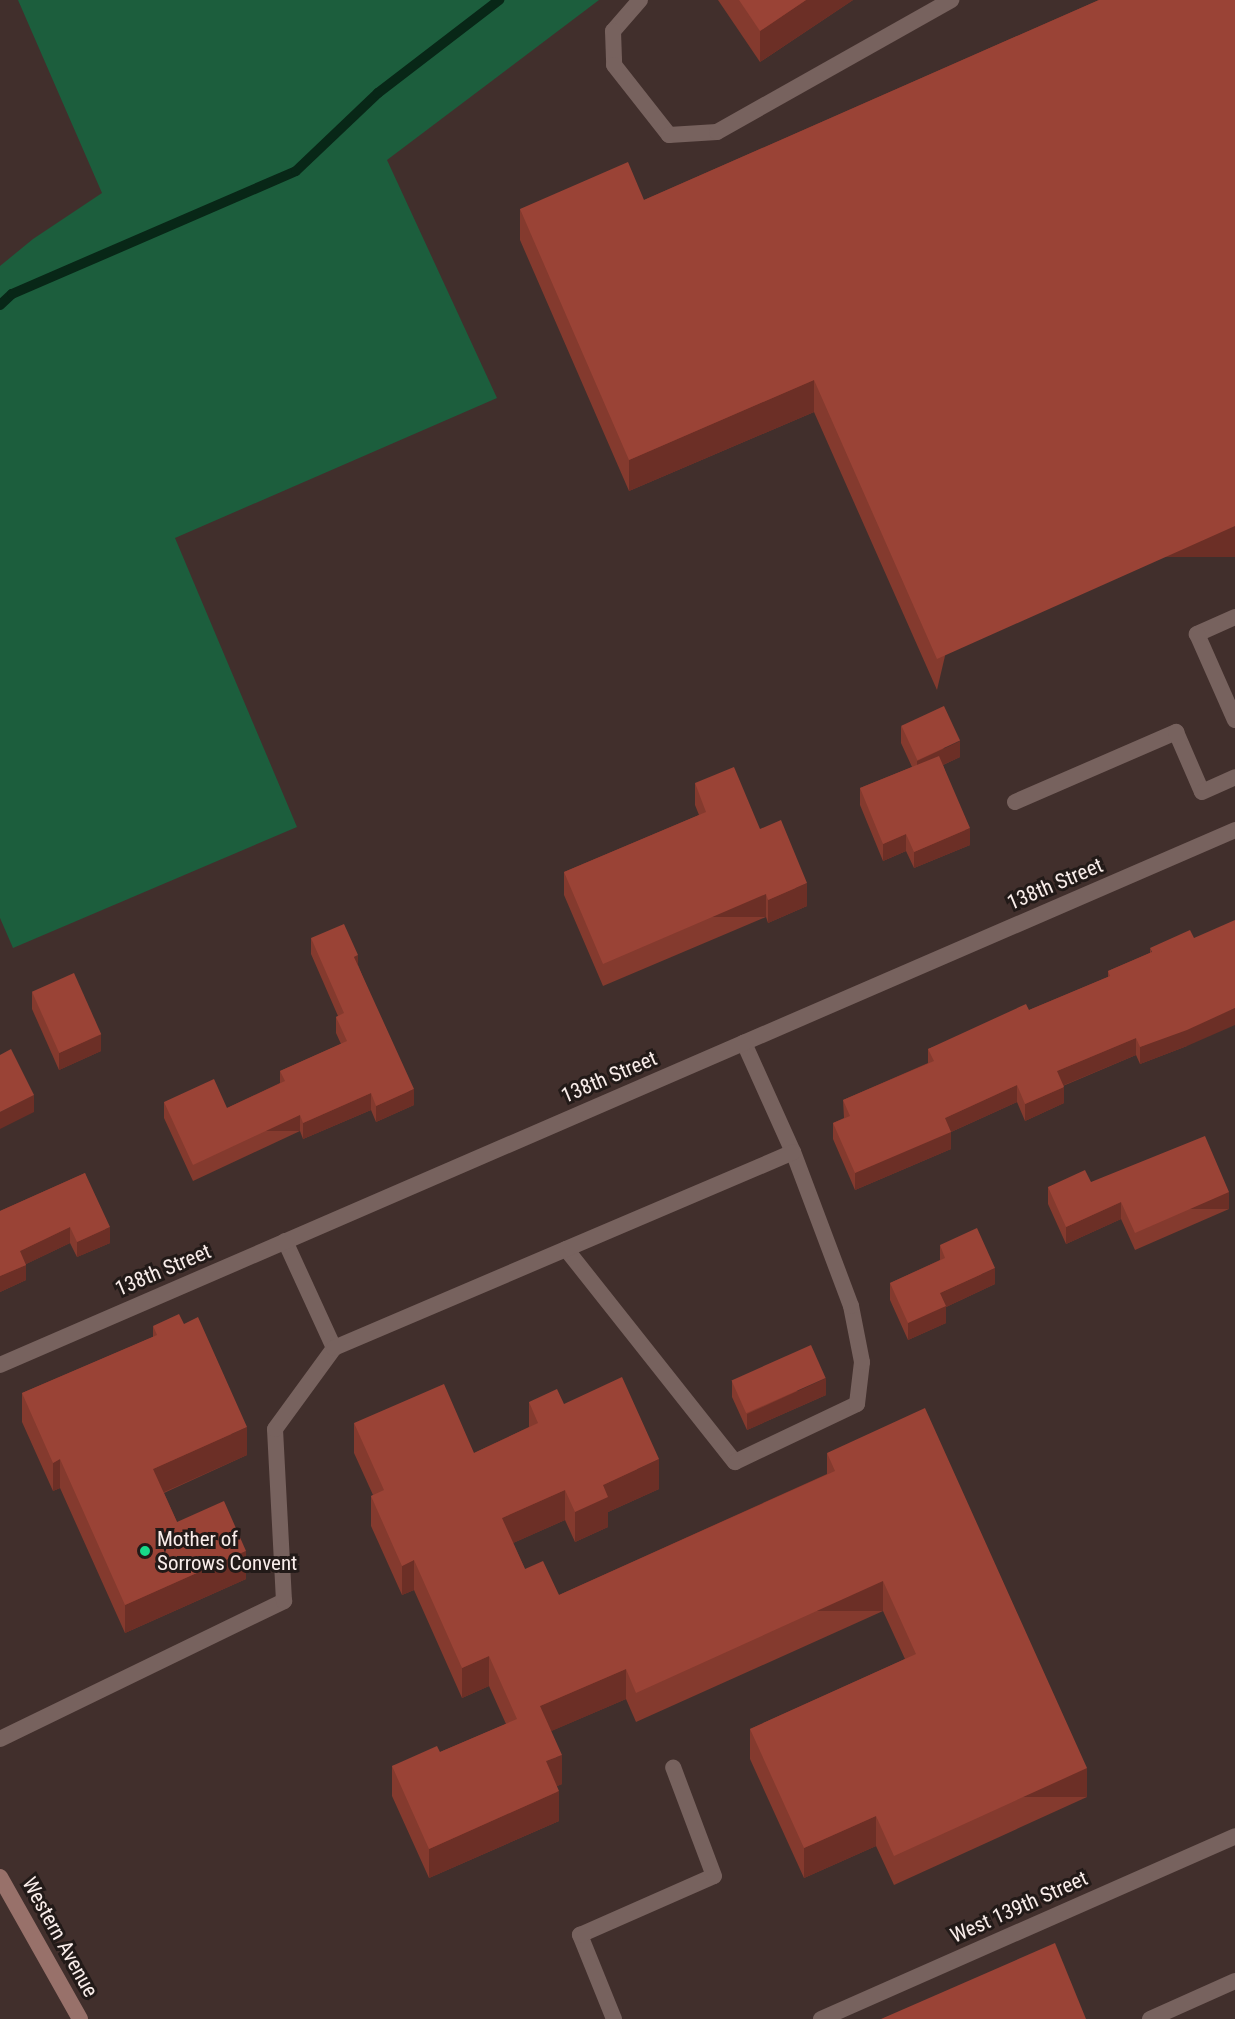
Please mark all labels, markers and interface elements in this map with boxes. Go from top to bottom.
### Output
street label: 138th Street [1003,853,1107,915]
street label: 138th Street [557,1046,661,1108]
street label: 138th Street [111,1239,215,1301]
place label: Mother of Sorrows Convent [157,1526,297,1576]
marker: Mother of Sorrows Convent [138,1544,152,1558]
street label: West 139th Street [946,1865,1092,1949]
street label: Western Avenue [17,1873,103,2001]

